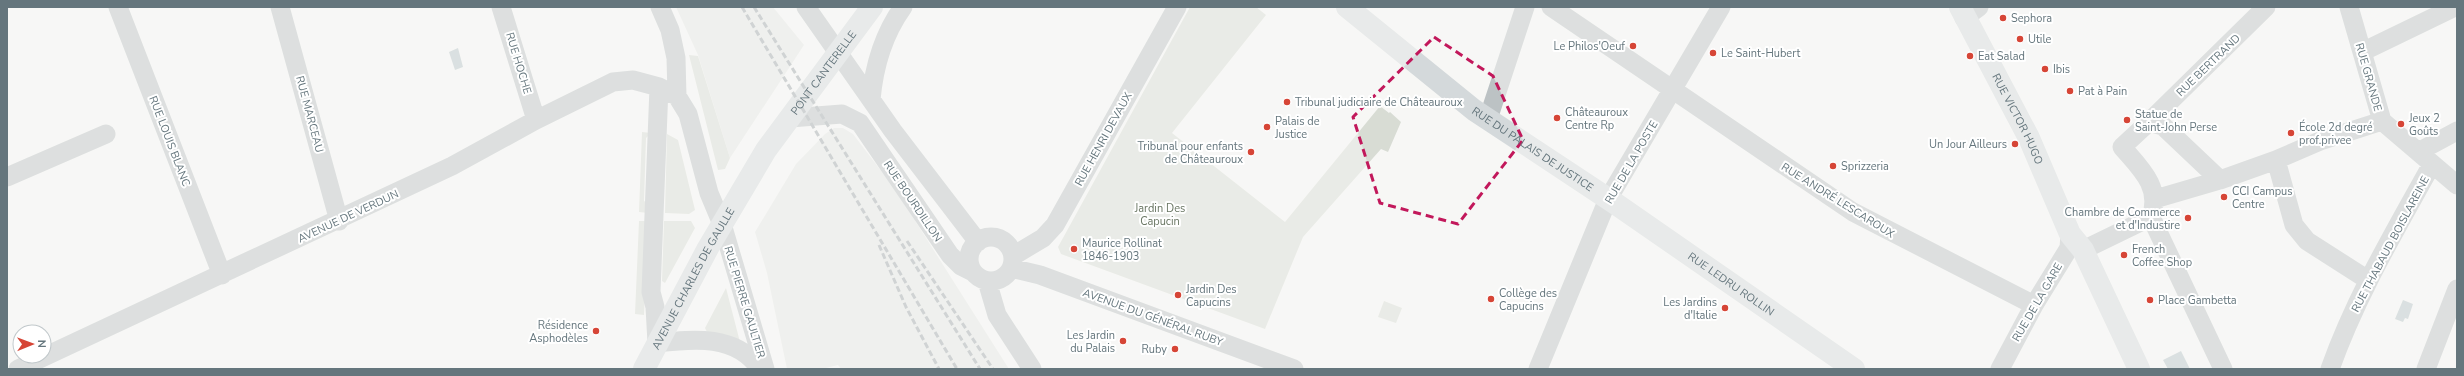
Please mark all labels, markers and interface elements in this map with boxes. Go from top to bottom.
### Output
place label: Sephora [2011,11,2052,26]
marker: Sephora [1998,13,2008,23]
street label: PONT CANTERELLE [787,28,860,118]
street label: RUE HOCHE [502,31,535,96]
street label: RUE BERTRAND [2173,31,2244,100]
place label: Utile [2028,32,2052,47]
marker: Utile [2015,34,2025,44]
place label: Le Philos'Oeuf [1553,39,1625,54]
marker: Le Philos'Oeuf [1628,41,1638,51]
street label: RUE GRANDE [2352,41,2385,113]
place label: Le Saint-Hubert [1721,46,1800,61]
marker: Le Saint-Hubert [1708,48,1718,58]
place label: Eat Salad [1978,49,2025,64]
marker: Eat Salad [1965,51,1975,61]
place label: Ibis [2053,62,2070,77]
marker: Ibis [2040,64,2050,74]
street label: RUE VICTOR HUGO [1988,71,2046,167]
street label: RUE MARCEAU [292,74,327,154]
place label: Pat à Pain [2078,84,2127,99]
marker: Pat à Pain [2065,86,2075,96]
street label: RUE HENRI DEVAUX [1071,89,1136,189]
street label: RUE LOUIS BLANC [145,94,194,189]
place label: Tribunal judiciaire de Châteauroux [1295,95,1463,110]
marker: Tribunal judiciaire de Châteauroux [1282,97,1292,107]
street label: RUE DU PALAIS DE JUSTICE [1469,104,1596,195]
place label: Châteauroux Centre Rp [1565,105,1628,133]
place label: Statue de Saint-John Perse [2135,107,2217,135]
place label: Jeux 2 Goûts [2408,111,2440,139]
marker: Châteauroux Centre Rp [1552,113,1562,123]
place label: Palais de Justice [1274,114,1320,142]
marker: Statue de Saint-John Perse [2122,115,2132,125]
street label: RUE DE LA POSTE [1602,118,1661,207]
place label: École 2d degré prof.privee [2299,119,2373,148]
marker: Jeux 2 Goûts [2396,119,2406,129]
marker: Palais de Justice [1262,122,1272,132]
marker: École 2d degré prof.privee [2286,128,2296,138]
place label: Un Jour Ailleurs [1929,137,2007,152]
place label: Tribunal pour enfants de Châteauroux [1138,139,1243,167]
marker: Un Jour Ailleurs [2010,139,2020,149]
marker: Tribunal pour enfants de Châteauroux [1246,147,1256,157]
street label: RUE BOURDILLON [880,158,945,245]
street label: RUE ANDRÉ LESCAROUX [1778,159,1898,242]
place label: Sprizzeria [1841,159,1889,174]
marker: Sprizzeria [1828,161,1838,171]
street label: RUE THABAUD BOISLAREINE [2348,173,2433,315]
place label: CCI Campus Centre [2232,184,2293,212]
street label: AVENUE DE VERDUN [295,186,401,246]
marker: CCI Campus Centre [2219,192,2229,202]
park label: Jardin Des Capucin [1134,201,1185,229]
street label: AVENUE CHARLES DE GAULLE [649,205,738,352]
place label: Chambre de Commerce et d'Industire [2065,205,2180,233]
marker: Chambre de Commerce et d'Industire [2183,213,2193,223]
place label: Maurice Rollinat 1846-1903 [1082,236,1162,264]
place label: French Coffee Shop [2132,242,2192,270]
street label: RUE PIERRE GAULTIER [720,244,769,361]
marker: Maurice Rollinat 1846-1903 [1069,244,1079,254]
street label: RUE LEDRU ROLLIN [1685,249,1777,320]
marker: French Coffee Shop [2119,250,2129,260]
street label: RUE DE LA GARE [2009,260,2066,344]
place label: Jardin Des Capucins [1185,282,1237,310]
street label: AVENUE DU GÉNÉRAL RUBY [1081,284,1226,350]
place label: Collège des Capucins [1499,286,1557,314]
marker: Jardin Des Capucins [1173,290,1183,300]
place label: Place Gambetta [2158,293,2237,308]
marker: Collège des Capucins [1486,294,1496,304]
place label: Les Jardins d'Italie [1663,295,1717,323]
marker: Place Gambetta [2145,295,2155,305]
marker: Les Jardins d'Italie [1720,303,1730,313]
place label: Résidence Asphodèles [529,318,588,346]
north arrow [12,324,52,364]
marker: Résidence Asphodèles [591,326,601,336]
place label: Les Jardin du Palais [1067,328,1115,356]
marker: Les Jardin du Palais [1118,336,1128,346]
text: N [34,340,49,348]
place label: Ruby [1141,342,1167,357]
marker: Ruby [1170,344,1180,354]

